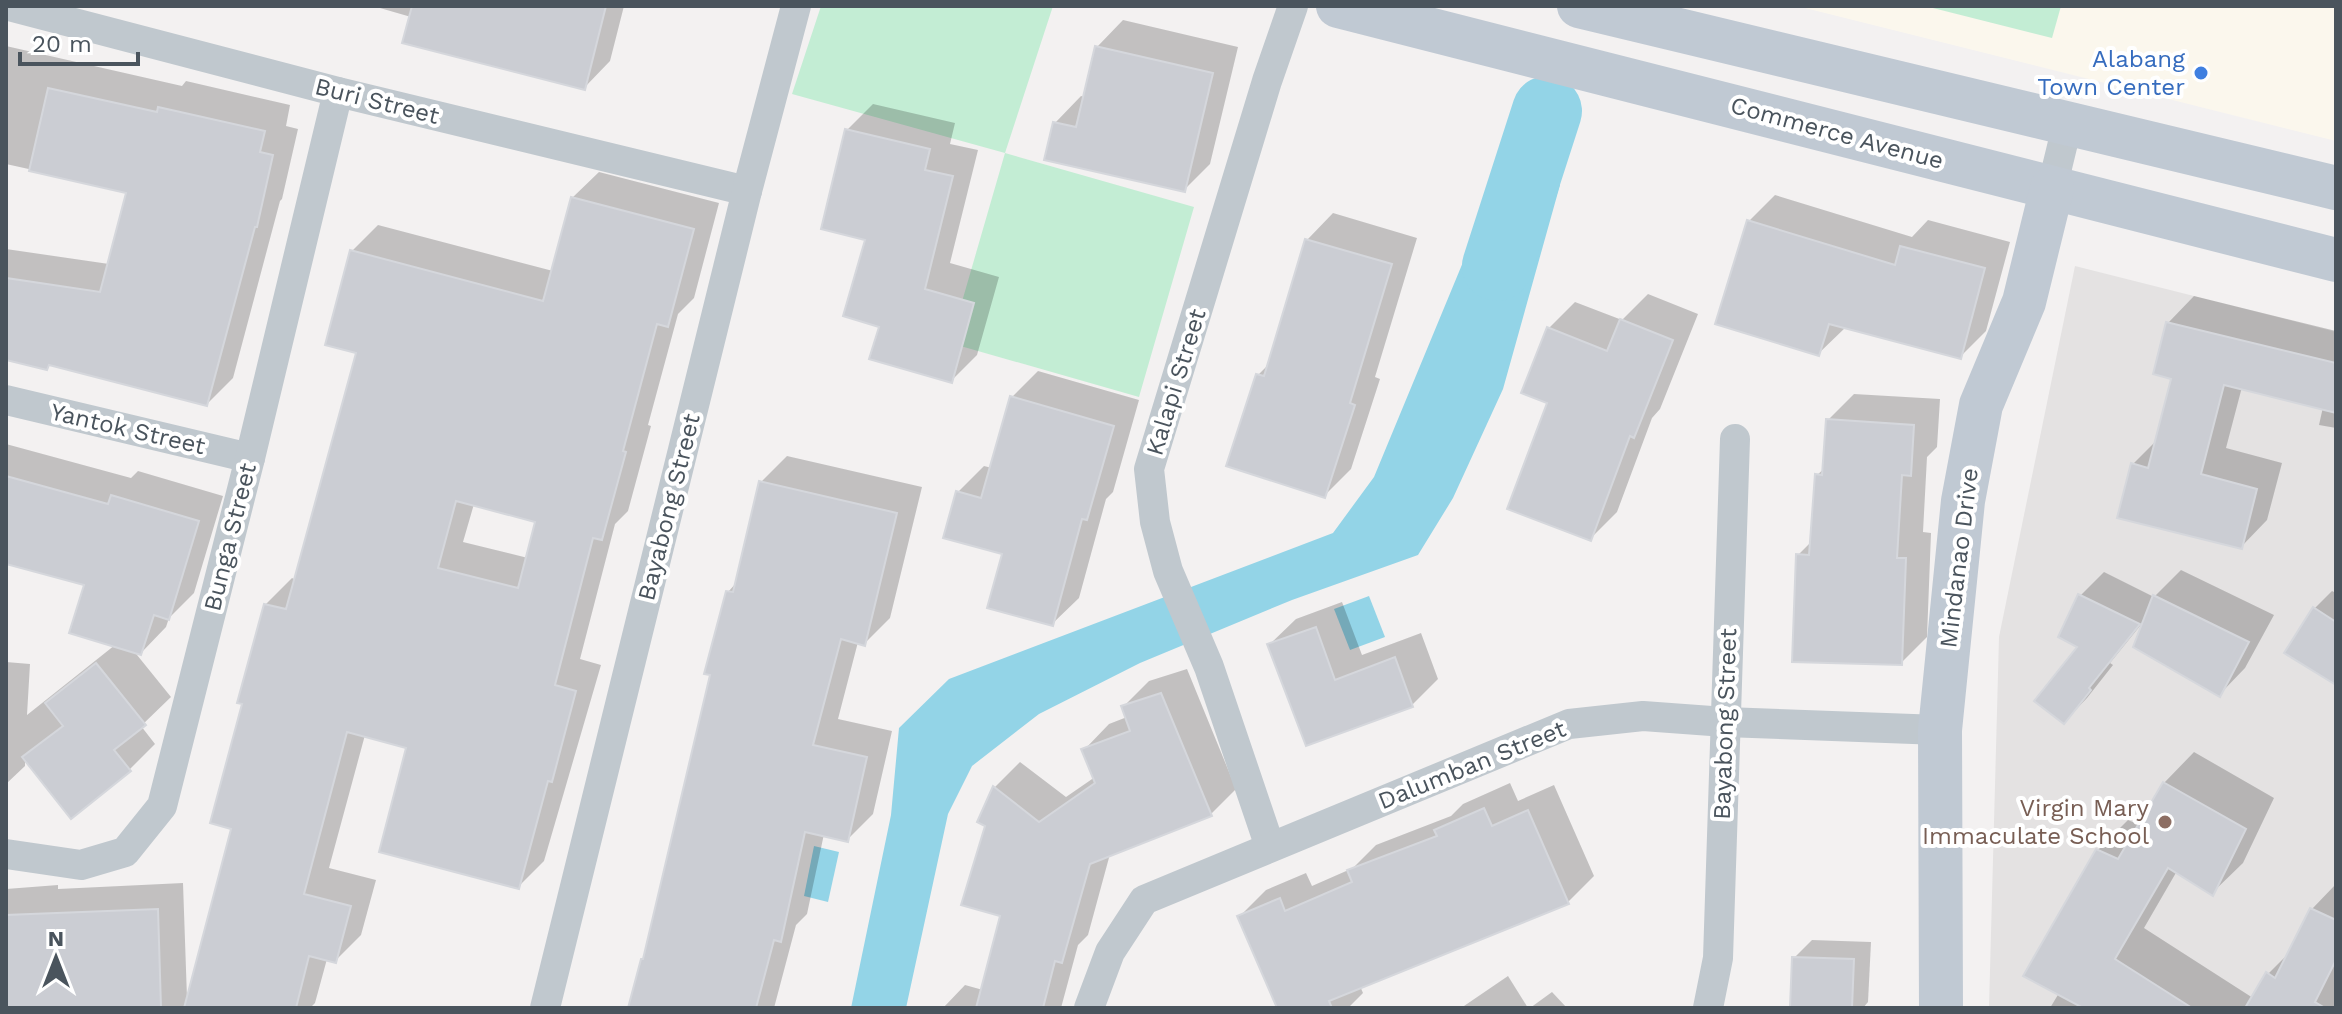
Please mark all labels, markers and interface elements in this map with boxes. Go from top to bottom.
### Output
scale bar [20,16,138,66]
text: 20 m [32,30,92,58]
place label: Alabang Town Center [2037,45,2185,101]
marker: Alabang Town Center [2192,64,2210,82]
street label: Buri Street [312,72,442,130]
street label: Commerce Avenue [1727,91,1947,175]
street label: Kalapi Street [1140,305,1212,459]
street label: Yantok Street [48,398,208,460]
street label: Bayabong Street [632,411,706,603]
street label: Bunga Street [198,460,262,614]
street label: Mindanao Drive [1934,466,1984,650]
street label: Bayabong Street [1708,628,1742,820]
street label: Dalumban Street [1374,715,1570,815]
place label: Virgin Mary Immaculate School [1922,794,2150,850]
marker: Virgin Mary Immaculate School [2156,813,2174,831]
north arrow [16,918,96,998]
text: N [48,926,64,951]

